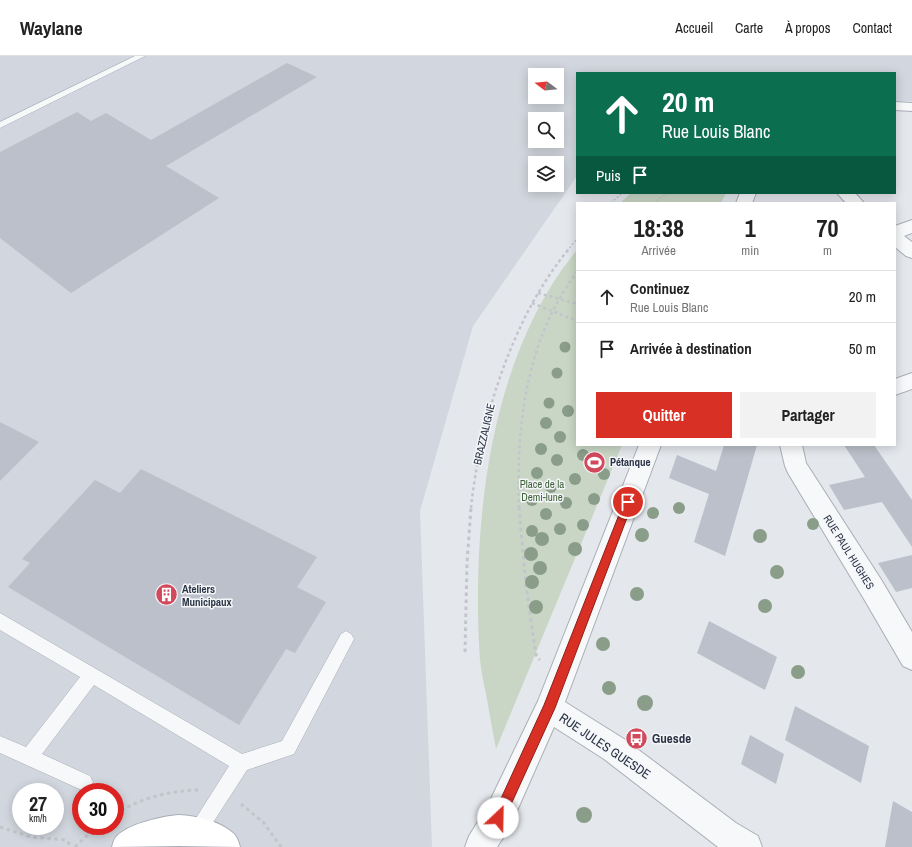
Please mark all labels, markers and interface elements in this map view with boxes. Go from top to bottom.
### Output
text: Waylane [20,15,83,41]
text: Accueil [675,19,713,37]
text: Carte [735,19,763,37]
text: À propos [785,19,830,37]
text: Contact [852,19,892,37]
north arrow [528,68,564,104]
map controls [528,68,564,192]
text: 20 m [662,83,714,121]
icon: ahead [596,88,648,140]
button: search [528,112,564,148]
text: Rue Louis Blanc [662,119,770,144]
button: layers [528,156,564,192]
icon: arrive [629,164,651,186]
text: Puis [596,165,621,186]
text: 18:38 [634,212,684,244]
text: 1 [745,212,756,244]
text: 70 [817,212,839,244]
text: Arrivée [641,242,676,259]
text: min [741,242,759,259]
text: m [823,242,832,259]
text: Continuez [630,278,689,299]
icon: ahead [596,286,618,308]
text: 20 m [849,286,876,307]
text: Rue Louis Blanc [630,299,708,316]
icon: arrive [596,338,618,360]
text: Arrivée à destination [630,338,752,359]
text: 50 m [849,338,876,359]
button: Quitter [596,392,732,438]
button: Partager [740,392,876,438]
street label: BRAZZALIGNE [470,402,498,466]
sports icon: Pétanque [581,449,607,475]
place label: Pétanque [610,455,651,469]
park label: Place de la Demi-lune [520,477,564,504]
pin [611,485,645,519]
icon: arrive [617,491,639,513]
street label: RUE PAUL HUGHES [820,512,878,592]
building icon: Ateliers Municipaux [153,582,179,608]
place label: Ateliers Municipaux [182,582,232,609]
street label: RUE JULES GUESDE [556,709,654,783]
bus stop icon: Guesde [624,725,650,751]
place label: Guesde [652,730,691,747]
speed limit sign: 30 [72,783,124,835]
text: 27 [29,790,47,817]
position arrow [477,797,519,839]
text: km/h [29,812,47,825]

